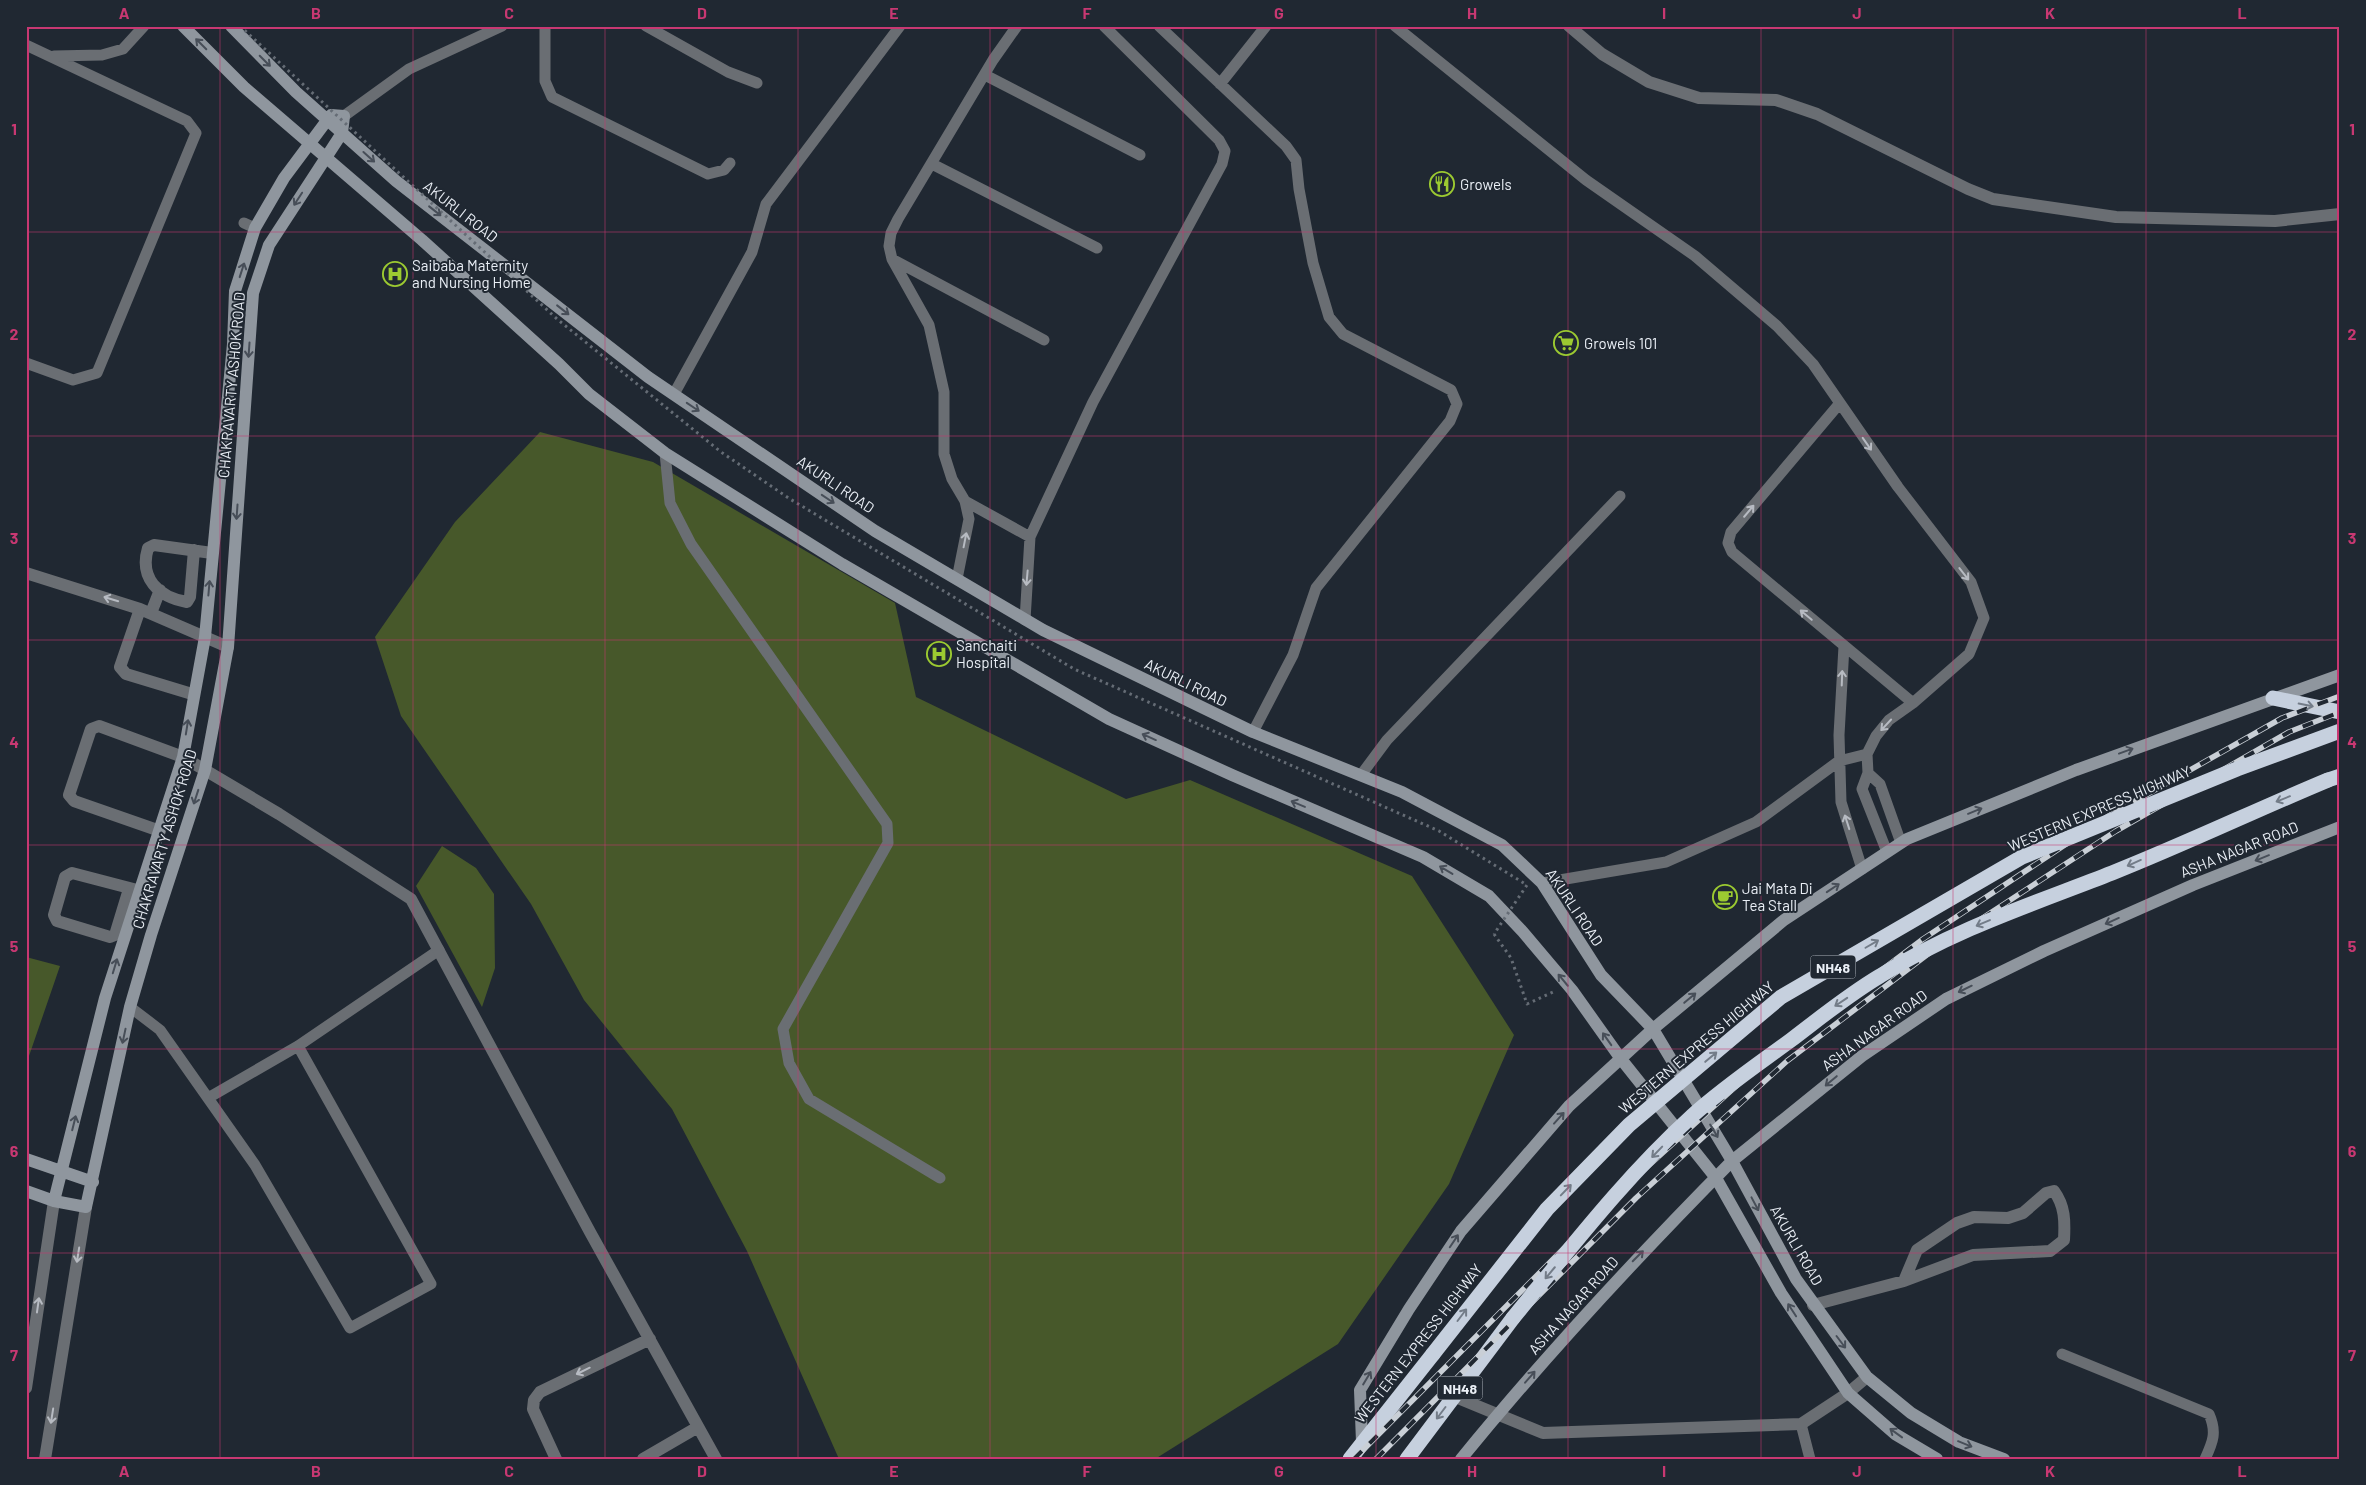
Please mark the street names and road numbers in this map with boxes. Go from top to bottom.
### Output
street label: AKURLI ROAD [420,176,502,246]
street label: CHAKRAVARTY ASHOK ROAD [214,291,248,479]
street label: AKURLI ROAD [794,452,878,516]
street label: AKURLI ROAD [1142,654,1230,710]
street label: CHAKRAVARTY ASHOK ROAD [128,747,200,931]
street label: WESTERN EXPRESS HIGHWAY [2005,761,2193,855]
street label: ASHA NAGAR ROAD [2177,817,2301,881]
street label: AKURLI ROAD [1543,865,1607,949]
road number: NH48 [1810,956,1856,979]
street label: WESTERN EXPRESS HIGHWAY [1615,977,1777,1117]
street label: ASHA NAGAR ROAD [1818,986,1930,1074]
street label: AKURLI ROAD [1767,1202,1827,1288]
street label: ASHA NAGAR ROAD [1524,1252,1622,1358]
street label: WESTERN EXPRESS HIGHWAY [1350,1260,1486,1426]
road number: NH48 [1438,1376,1482,1400]

